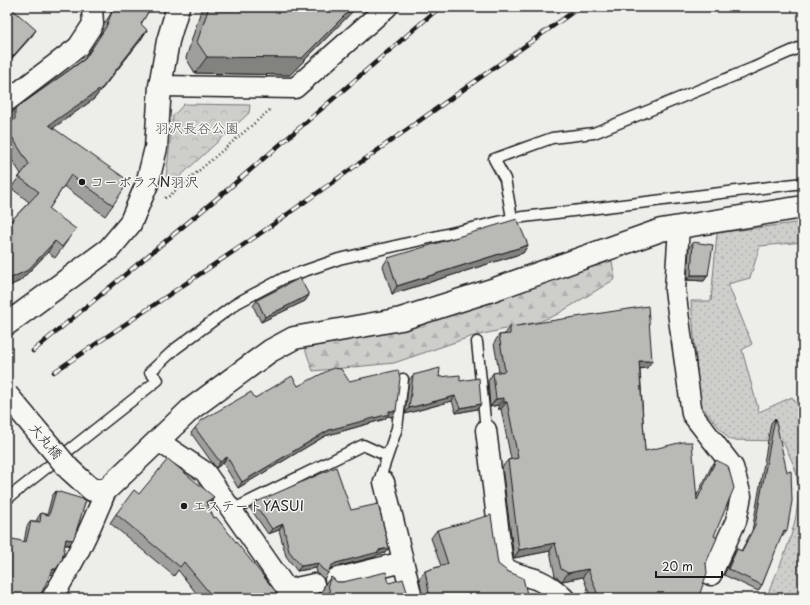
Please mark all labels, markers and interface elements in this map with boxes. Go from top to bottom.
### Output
park label: 羽沢長谷公園 [155,117,239,138]
place label: コーポラスN羽沢 [90,171,198,192]
marker: コーポラスN羽沢 [77,177,87,187]
street label: 大丸橋 [25,418,68,464]
place label: エステートYASUI [192,495,304,516]
marker: エステートYASUI [179,501,189,511]
scale bar [656,553,722,579]
text: 20 m [662,557,693,575]

